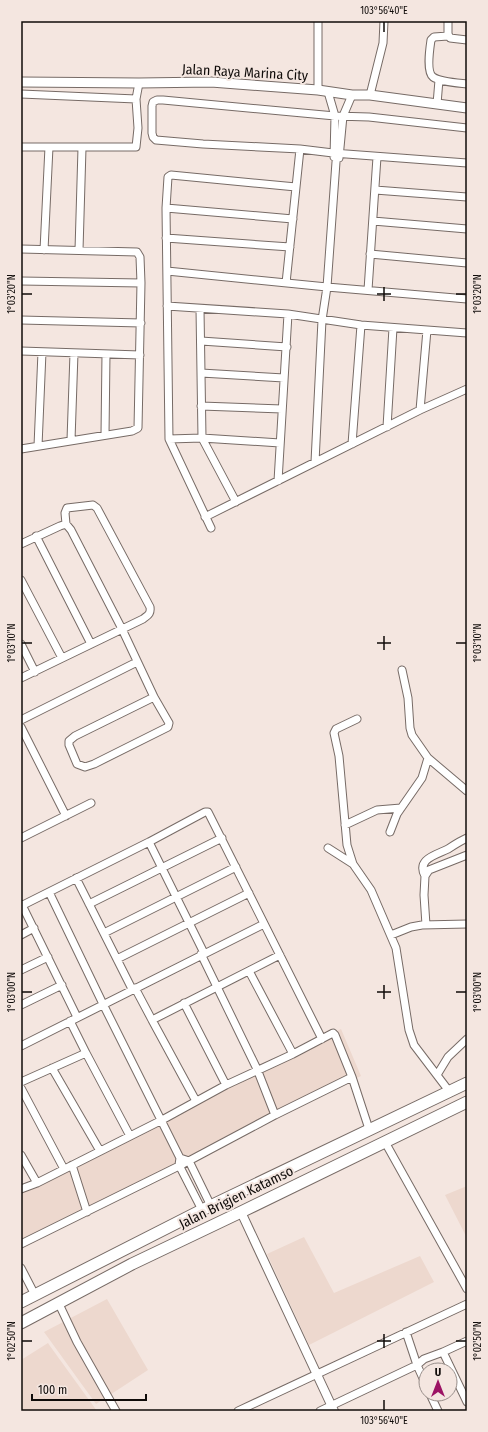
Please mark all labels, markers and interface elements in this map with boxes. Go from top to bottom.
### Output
text: 103°56'40"E [360,5,408,17]
street label: Jalan Raya Marina City [182,61,309,84]
text: 1°03'20"N [6,274,18,314]
text: 1°03'20"N [472,274,484,314]
text: 1°03'10"N [6,623,18,663]
text: 1°03'10"N [472,623,484,663]
text: 1°03'00"N [6,972,18,1012]
text: 1°03'00"N [472,972,484,1012]
street label: Jalan Brigjen Katamso [176,1162,296,1233]
text: 1°02'50"N [6,1321,18,1361]
text: 1°02'50"N [472,1321,484,1361]
north arrow [418,1362,458,1402]
text: U [435,1366,441,1379]
scale bar [32,1376,146,1402]
text: 100 m [38,1383,67,1397]
text: 103°56'40"E [360,1415,408,1427]

